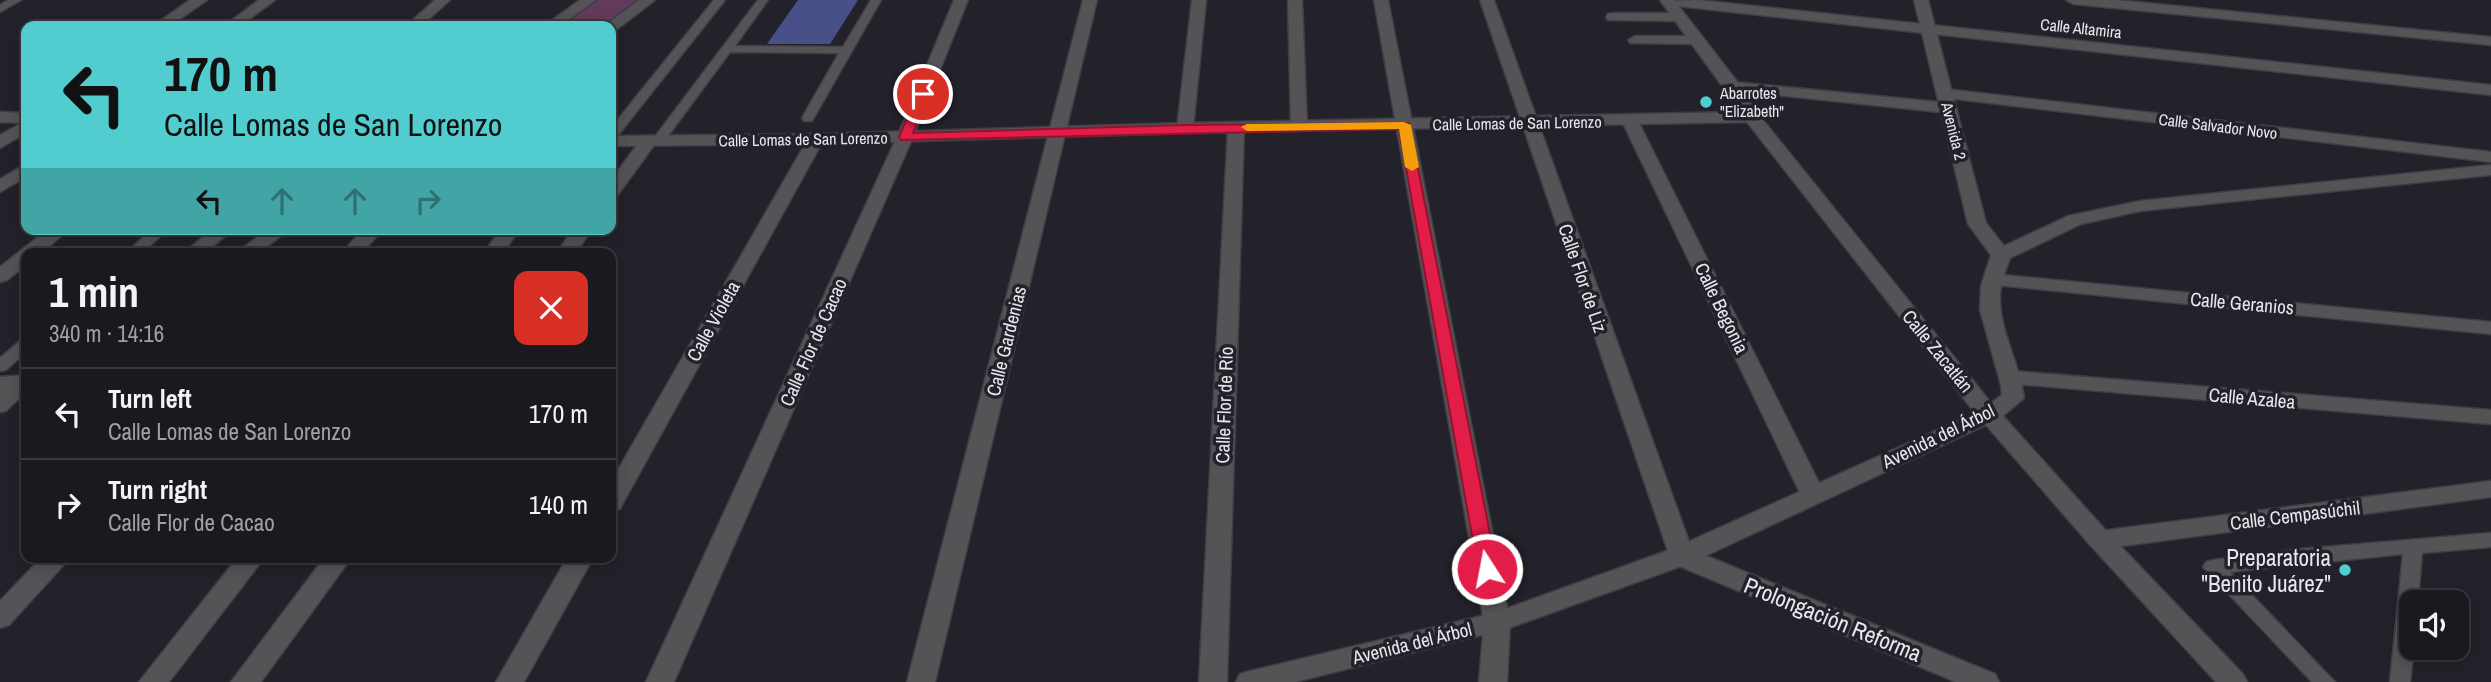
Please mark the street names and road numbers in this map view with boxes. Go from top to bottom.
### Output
street label: Calle Altamira [2039,13,2123,43]
street label: Avenida 2 [1936,99,1972,162]
street label: Calle Salvador Novo [2157,108,2279,144]
street label: Calle Lomas de San Lorenzo [1432,111,1602,135]
street label: Calle Lomas de San Lorenzo [718,127,888,151]
street label: Calle Flor de Liz [1552,220,1614,336]
street label: Calle Begonia [1689,258,1755,358]
street label: Calle Flor de Cacao [773,274,853,410]
street label: Calle Violeta [680,276,746,366]
street label: Calle Gardenias [980,283,1032,399]
street label: Calle Geranios [2189,286,2295,320]
street label: Calle Zacatlán [1897,304,1979,398]
street label: Calle Flor de Río [1209,346,1239,464]
street label: Calle Azalea [2208,381,2297,415]
street label: Avenida del Árbol [1877,398,1998,475]
street label: Calle Cempasúchil [2229,494,2361,536]
street label: Prolongación Reforma [1740,569,1927,669]
street label: Avenida del Árbol [1349,616,1474,671]

